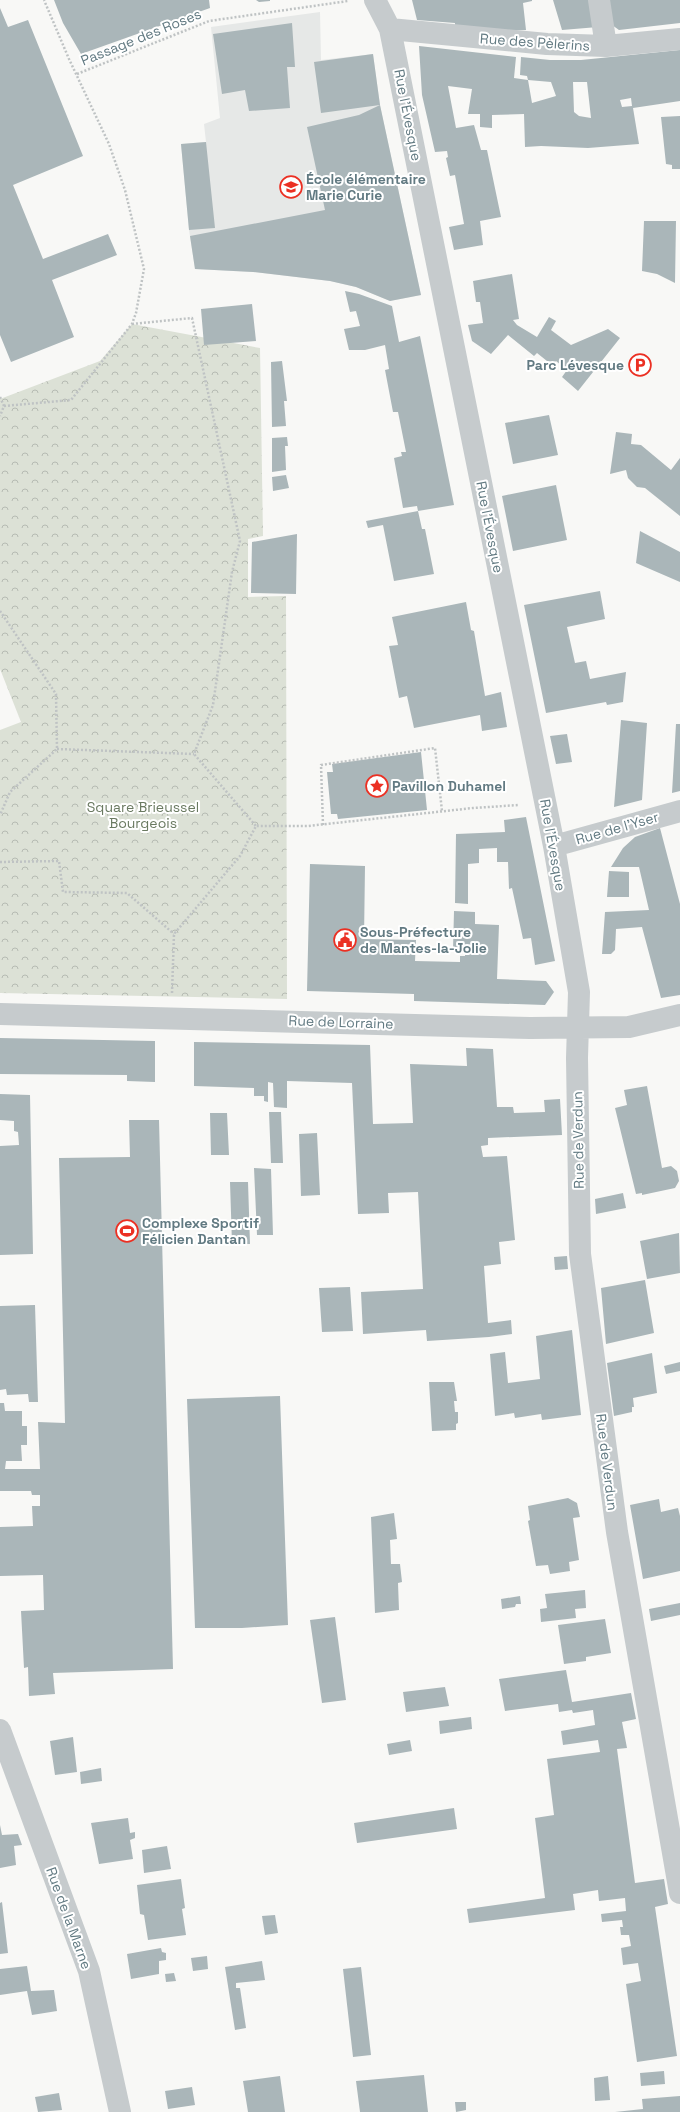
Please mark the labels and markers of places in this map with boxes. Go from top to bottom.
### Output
place label: École élémentaire Marie Curie [306,170,426,204]
school or university icon: École élémentaire Marie Curie [278,174,304,200]
parking icon: Parc Lévesque [627,352,653,378]
place label: Parc Lévesque [527,356,624,374]
place icon: Pavillon Duhamel [364,773,390,799]
place label: Pavillon Duhamel [392,777,506,795]
place label: Sous-Préfecture de Mantes-la-Jolie [360,923,487,957]
public building icon: Sous-Préfecture de Mantes-la-Jolie [332,927,358,953]
place label: Complexe Sportif Félicien Dantan [142,1214,259,1248]
sports icon: Complexe Sportif Félicien Dantan [114,1218,140,1244]

